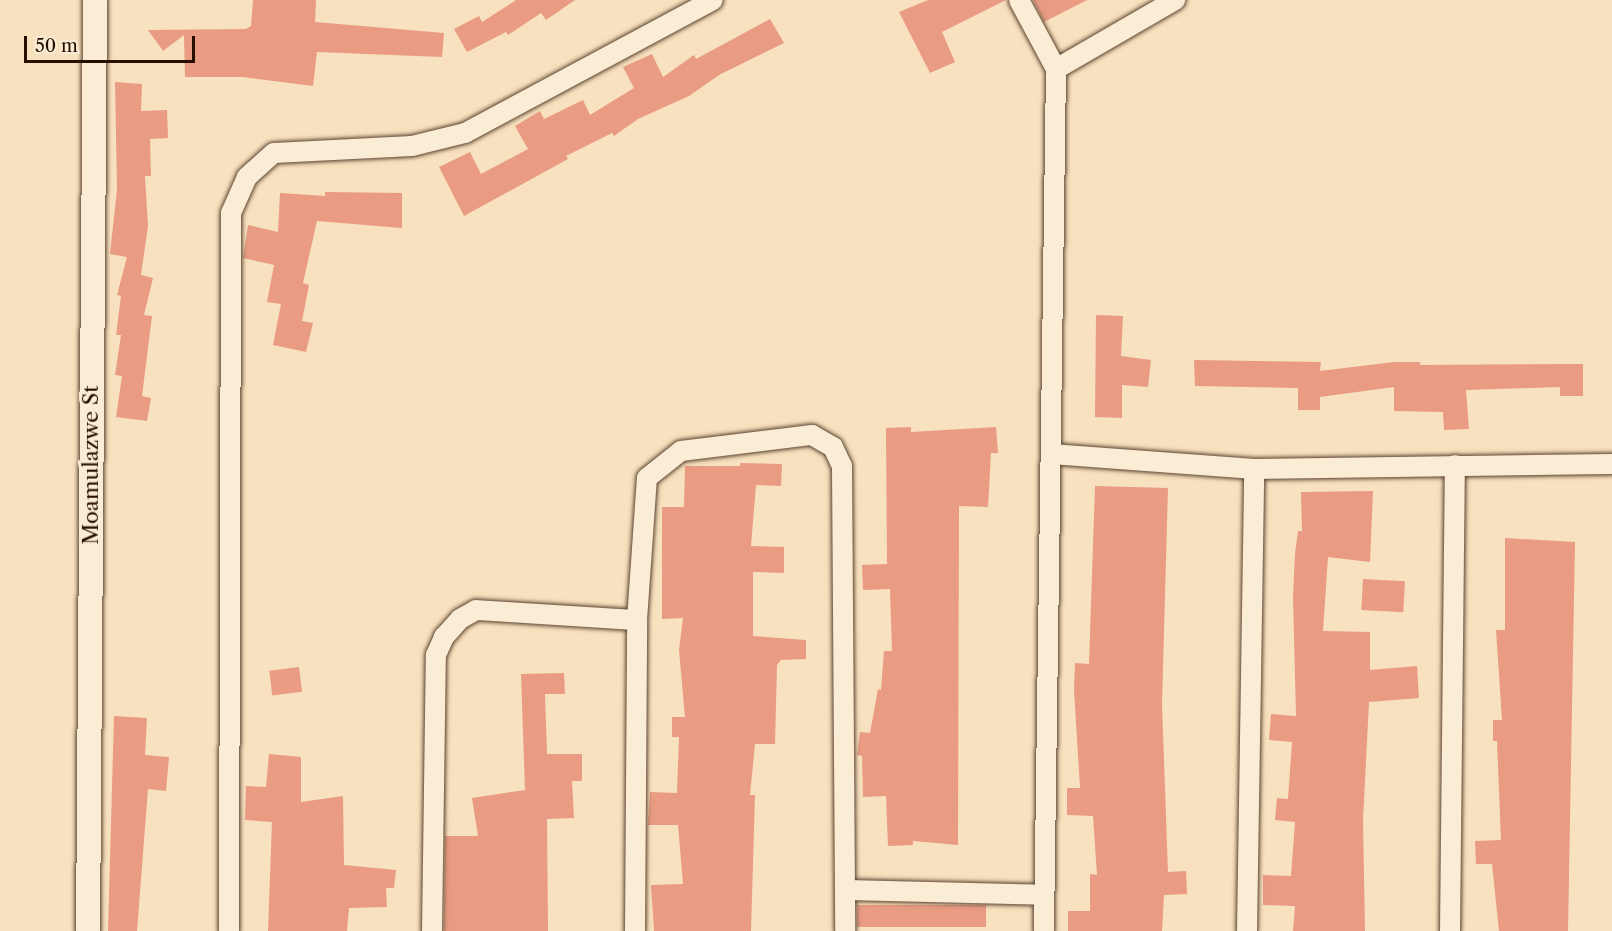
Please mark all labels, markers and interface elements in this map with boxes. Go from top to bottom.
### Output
scale bar [27,24,198,62]
text: 50 m [35,35,78,57]
street label: Moamulazwe St [78,385,104,545]

